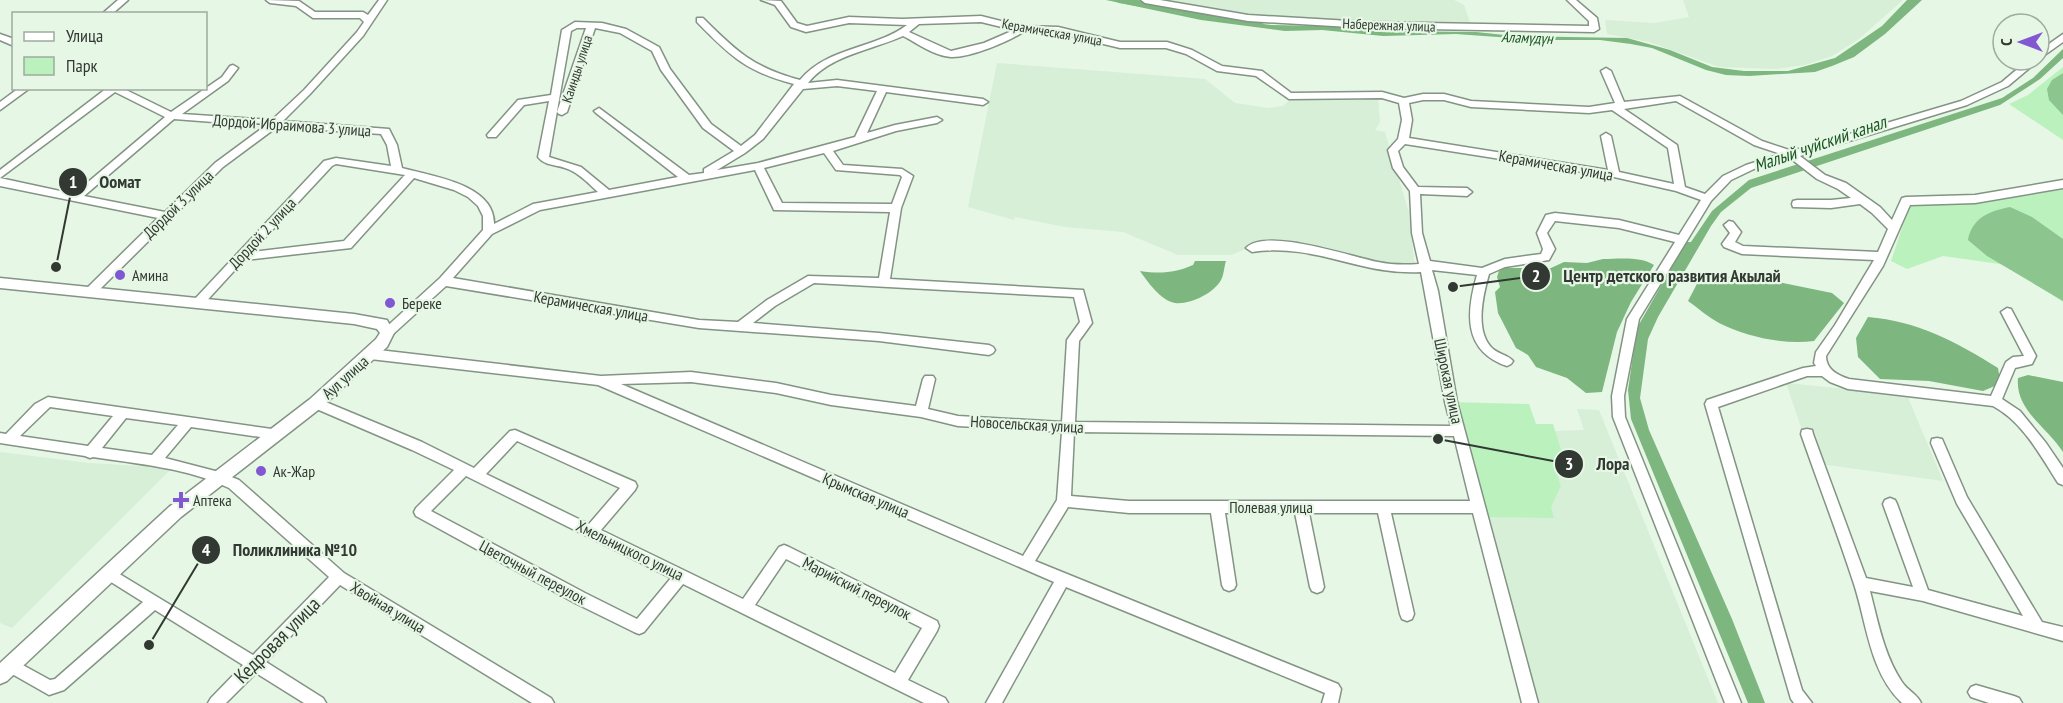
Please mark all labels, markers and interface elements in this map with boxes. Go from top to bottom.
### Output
legend [12,12,207,90]
north arrow [1991,12,2051,72]
street label: Керамическая улица [1001,14,1103,50]
street label: Набережная улица [1342,14,1436,36]
text: Улица [66,24,103,47]
water label: Аламүдүн [1501,27,1555,48]
street label: Каинды улица [558,33,596,105]
text: С [1996,38,2016,46]
text: Парк [66,54,97,77]
street label: Дордой-Ибраимова 3 улица [212,109,372,141]
water label: Малый чуйский канал [1751,110,1891,177]
street label: Керамическая улица [1497,145,1615,185]
callout: Оомат [58,164,153,200]
street label: Дордой 3 улица [139,166,217,242]
text: 1 [69,170,77,193]
text: Оомат [99,170,142,193]
street label: Дордой 2 улица [224,193,300,273]
callout: Центр детского развития Акылай [1521,258,1793,294]
text: 2 [1532,264,1540,287]
text: Центр детского развития Акылай [1563,264,1781,287]
place label: Амина [132,265,168,285]
marker: Амина [113,268,127,282]
street label: Керамическая улица [532,286,650,326]
place label: Береке [402,293,442,313]
marker: Береке [383,296,397,310]
street label: Широкая улица [1430,336,1468,426]
street label: Аул улица [318,351,372,403]
street label: Новосельская улица [970,411,1084,437]
callout: Лора [1554,446,1641,482]
text: 3 [1565,452,1573,475]
text: Лора [1596,452,1629,475]
place label: Ак-Жар [273,461,315,481]
marker: Ак-Жар [254,464,268,478]
street label: Крымская улица [820,468,912,522]
place label: Аптека [193,490,232,510]
marker: Аптека [174,493,188,507]
street label: Полевая улица [1229,497,1313,517]
street label: Хмельницкого улица [573,515,687,585]
callout: Поликлиника №10 [191,532,369,568]
street label: Цветочный переулок [476,535,591,609]
text: 4 [202,538,211,561]
text: Поликлиника №10 [233,538,357,561]
street label: Марийский переулок [799,552,915,624]
street label: Хвойная улица [347,577,429,637]
street label: Кедровая улица [228,591,326,689]

